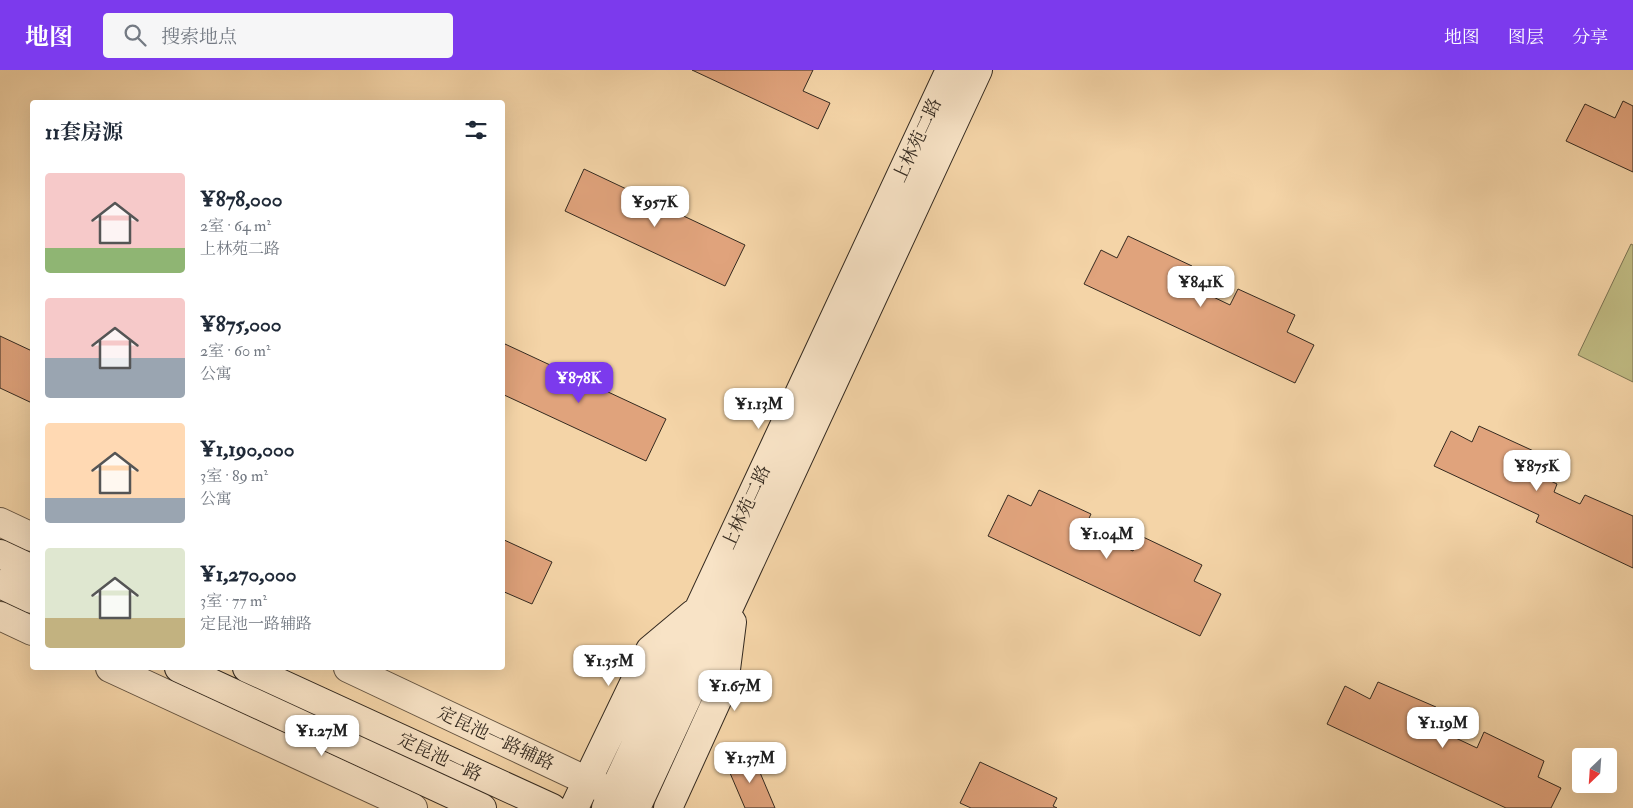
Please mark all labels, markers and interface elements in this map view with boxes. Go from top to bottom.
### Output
search box [103,13,453,58]
icon: search [121,21,149,49]
text: 地图 [25,22,73,53]
text: 搜索地点 [161,25,237,49]
text: 地图 [1444,26,1480,49]
text: 图层 [1508,26,1544,49]
text: 分享 [1572,26,1608,49]
street label: 上林苑二路 [888,95,947,186]
icon: filters [462,116,490,144]
text: 11套房源 [45,119,123,146]
text: ¥878,000 [200,186,282,213]
pin: ¥957K [620,186,690,228]
text: ¥957K [632,192,678,212]
icon: home [85,193,145,253]
text: 2室 · 64 m² [200,216,271,236]
text: 上林苑二路 [200,239,280,259]
pin: ¥841K [1166,266,1236,308]
text: ¥841K [1178,272,1224,292]
text: ¥875,000 [200,311,281,338]
icon: home [85,318,145,378]
text: 2室 · 60 m² [200,341,271,361]
pin: ¥878K [544,362,614,404]
text: 公寓 [200,364,232,384]
text: ¥878K [556,368,602,388]
pin: ¥1.13M [718,388,800,430]
text: ¥1.13M [735,394,783,414]
text: ¥1,190,000 [200,436,295,463]
icon: home [85,443,145,503]
pin: ¥875K [1502,450,1572,492]
text: ¥875K [1514,456,1560,476]
street label: 上林苑二路 [717,462,776,553]
text: 3室 · 89 m² [200,466,268,486]
text: 公寓 [200,489,232,509]
pin: ¥1.04M [1066,518,1148,560]
text: ¥1.04M [1080,524,1134,544]
text: ¥1,270,000 [200,561,296,588]
icon: home [85,568,145,628]
text: 3室 · 77 m² [200,591,267,611]
text: 定昆池一路辅路 [200,614,312,634]
pin: ¥1.35M [568,644,650,687]
text: ¥1.35M [584,651,634,671]
pin: ¥1.67M [694,670,776,712]
text: ¥1.67M [709,676,761,696]
street label: 定昆池一路辅路 [434,702,558,774]
pin: ¥1.19M [1402,706,1484,749]
text: ¥1.19M [1418,713,1468,733]
pin: ¥1.27M [281,714,363,757]
text: ¥1.27M [296,721,348,741]
street label: 定昆池一路 [395,728,485,786]
pin: ¥1.37M [709,742,791,784]
text: ¥1.37M [725,748,775,768]
north arrow [1572,748,1618,792]
map controls [1572,748,1617,793]

